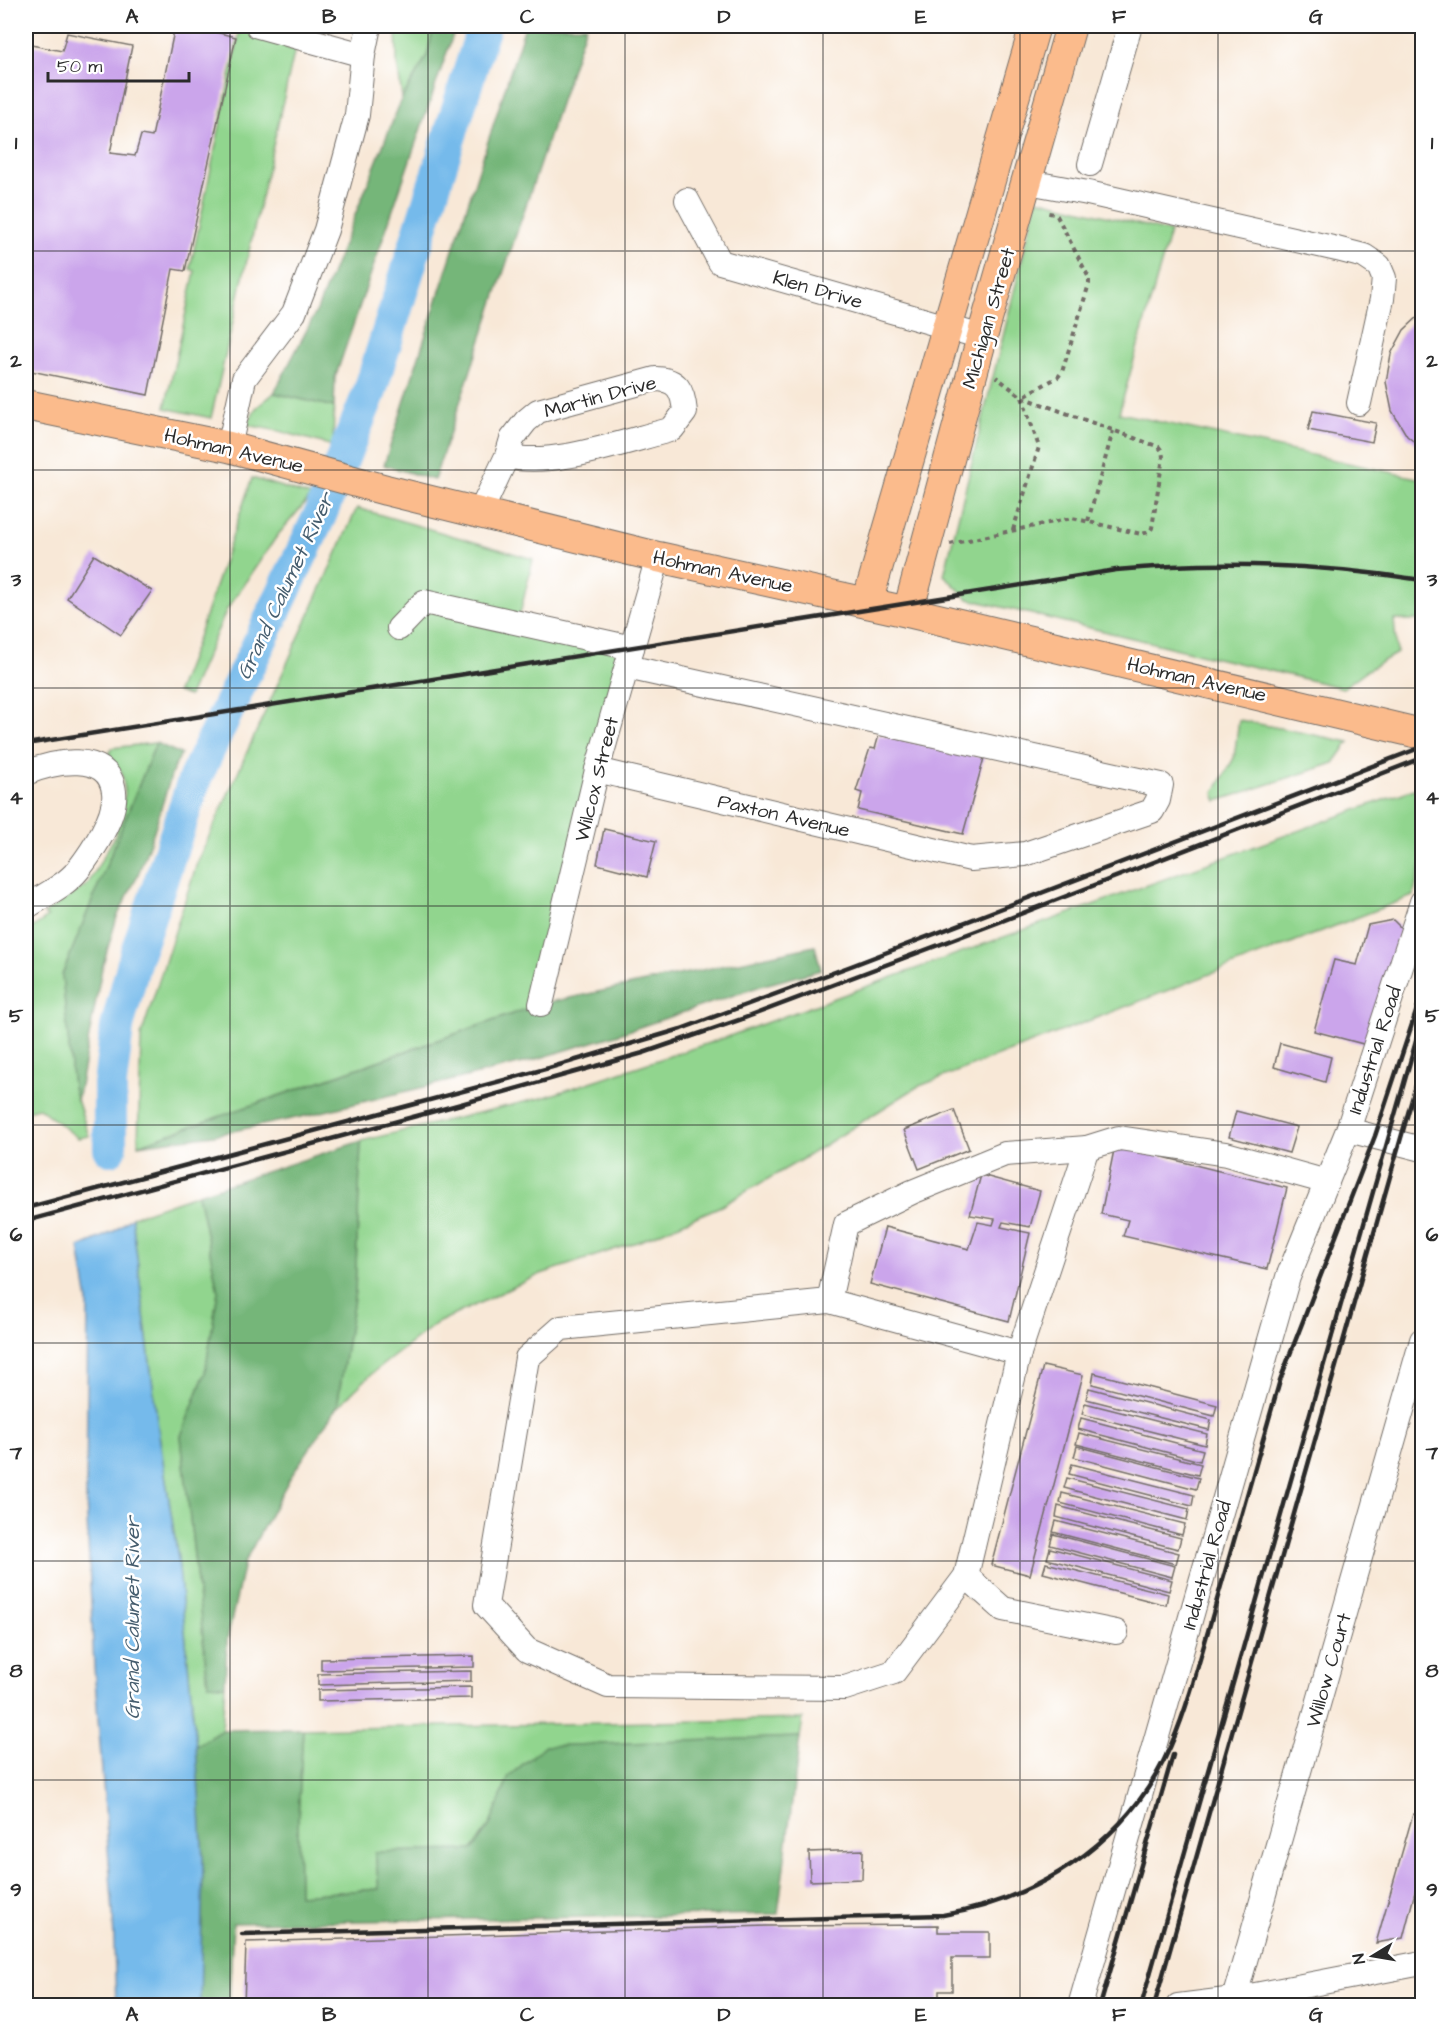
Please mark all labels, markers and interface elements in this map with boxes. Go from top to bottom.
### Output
text: A [126,3,139,31]
text: B [322,3,337,31]
text: C [520,3,535,31]
text: D [718,3,731,31]
text: E [915,3,927,31]
text: F [1112,3,1127,31]
text: G [1309,3,1323,31]
scale bar [48,45,189,83]
text: 50 m [57,54,102,79]
text: 1 [15,129,18,157]
text: 1 [1431,129,1434,157]
street label: Michigan Street [955,245,1023,392]
street label: Klen Drive [769,264,866,316]
text: 2 [9,347,22,375]
text: 2 [1425,347,1438,375]
street label: Martin Drive [541,369,660,425]
street label: Hohman Avenue [161,421,306,481]
water label: Grand Calumet River [229,486,342,684]
street label: Hohman Avenue [650,544,795,600]
text: 3 [10,566,22,594]
text: 3 [1426,566,1438,594]
street label: Hohman Avenue [1124,650,1269,710]
street label: Wilcox Street [568,714,626,845]
text: 4 [9,784,23,812]
text: 4 [1425,784,1439,812]
street label: Paxton Avenue [715,787,853,845]
street label: Industrial Road [1341,983,1409,1118]
text: 5 [9,1002,24,1030]
text: 5 [1425,1002,1440,1030]
text: 6 [10,1221,23,1249]
text: 6 [1426,1221,1439,1249]
text: 7 [9,1439,23,1467]
text: 7 [1425,1439,1439,1467]
street label: Industrial Road [1175,1498,1239,1633]
water label: Grand Calumet River [118,1514,147,1719]
street label: Willow Court [1299,1610,1359,1731]
text: 8 [10,1657,23,1685]
text: 8 [1426,1657,1439,1685]
text: 9 [10,1876,22,1904]
text: 9 [1426,1876,1438,1904]
north arrow [1343,1926,1403,1986]
text: N [1348,1952,1371,1966]
text: A [126,2001,139,2029]
text: B [322,2001,337,2029]
text: C [520,2001,535,2029]
text: D [718,2001,731,2029]
text: E [915,2001,927,2029]
text: F [1112,2001,1127,2029]
text: G [1309,2001,1323,2029]

